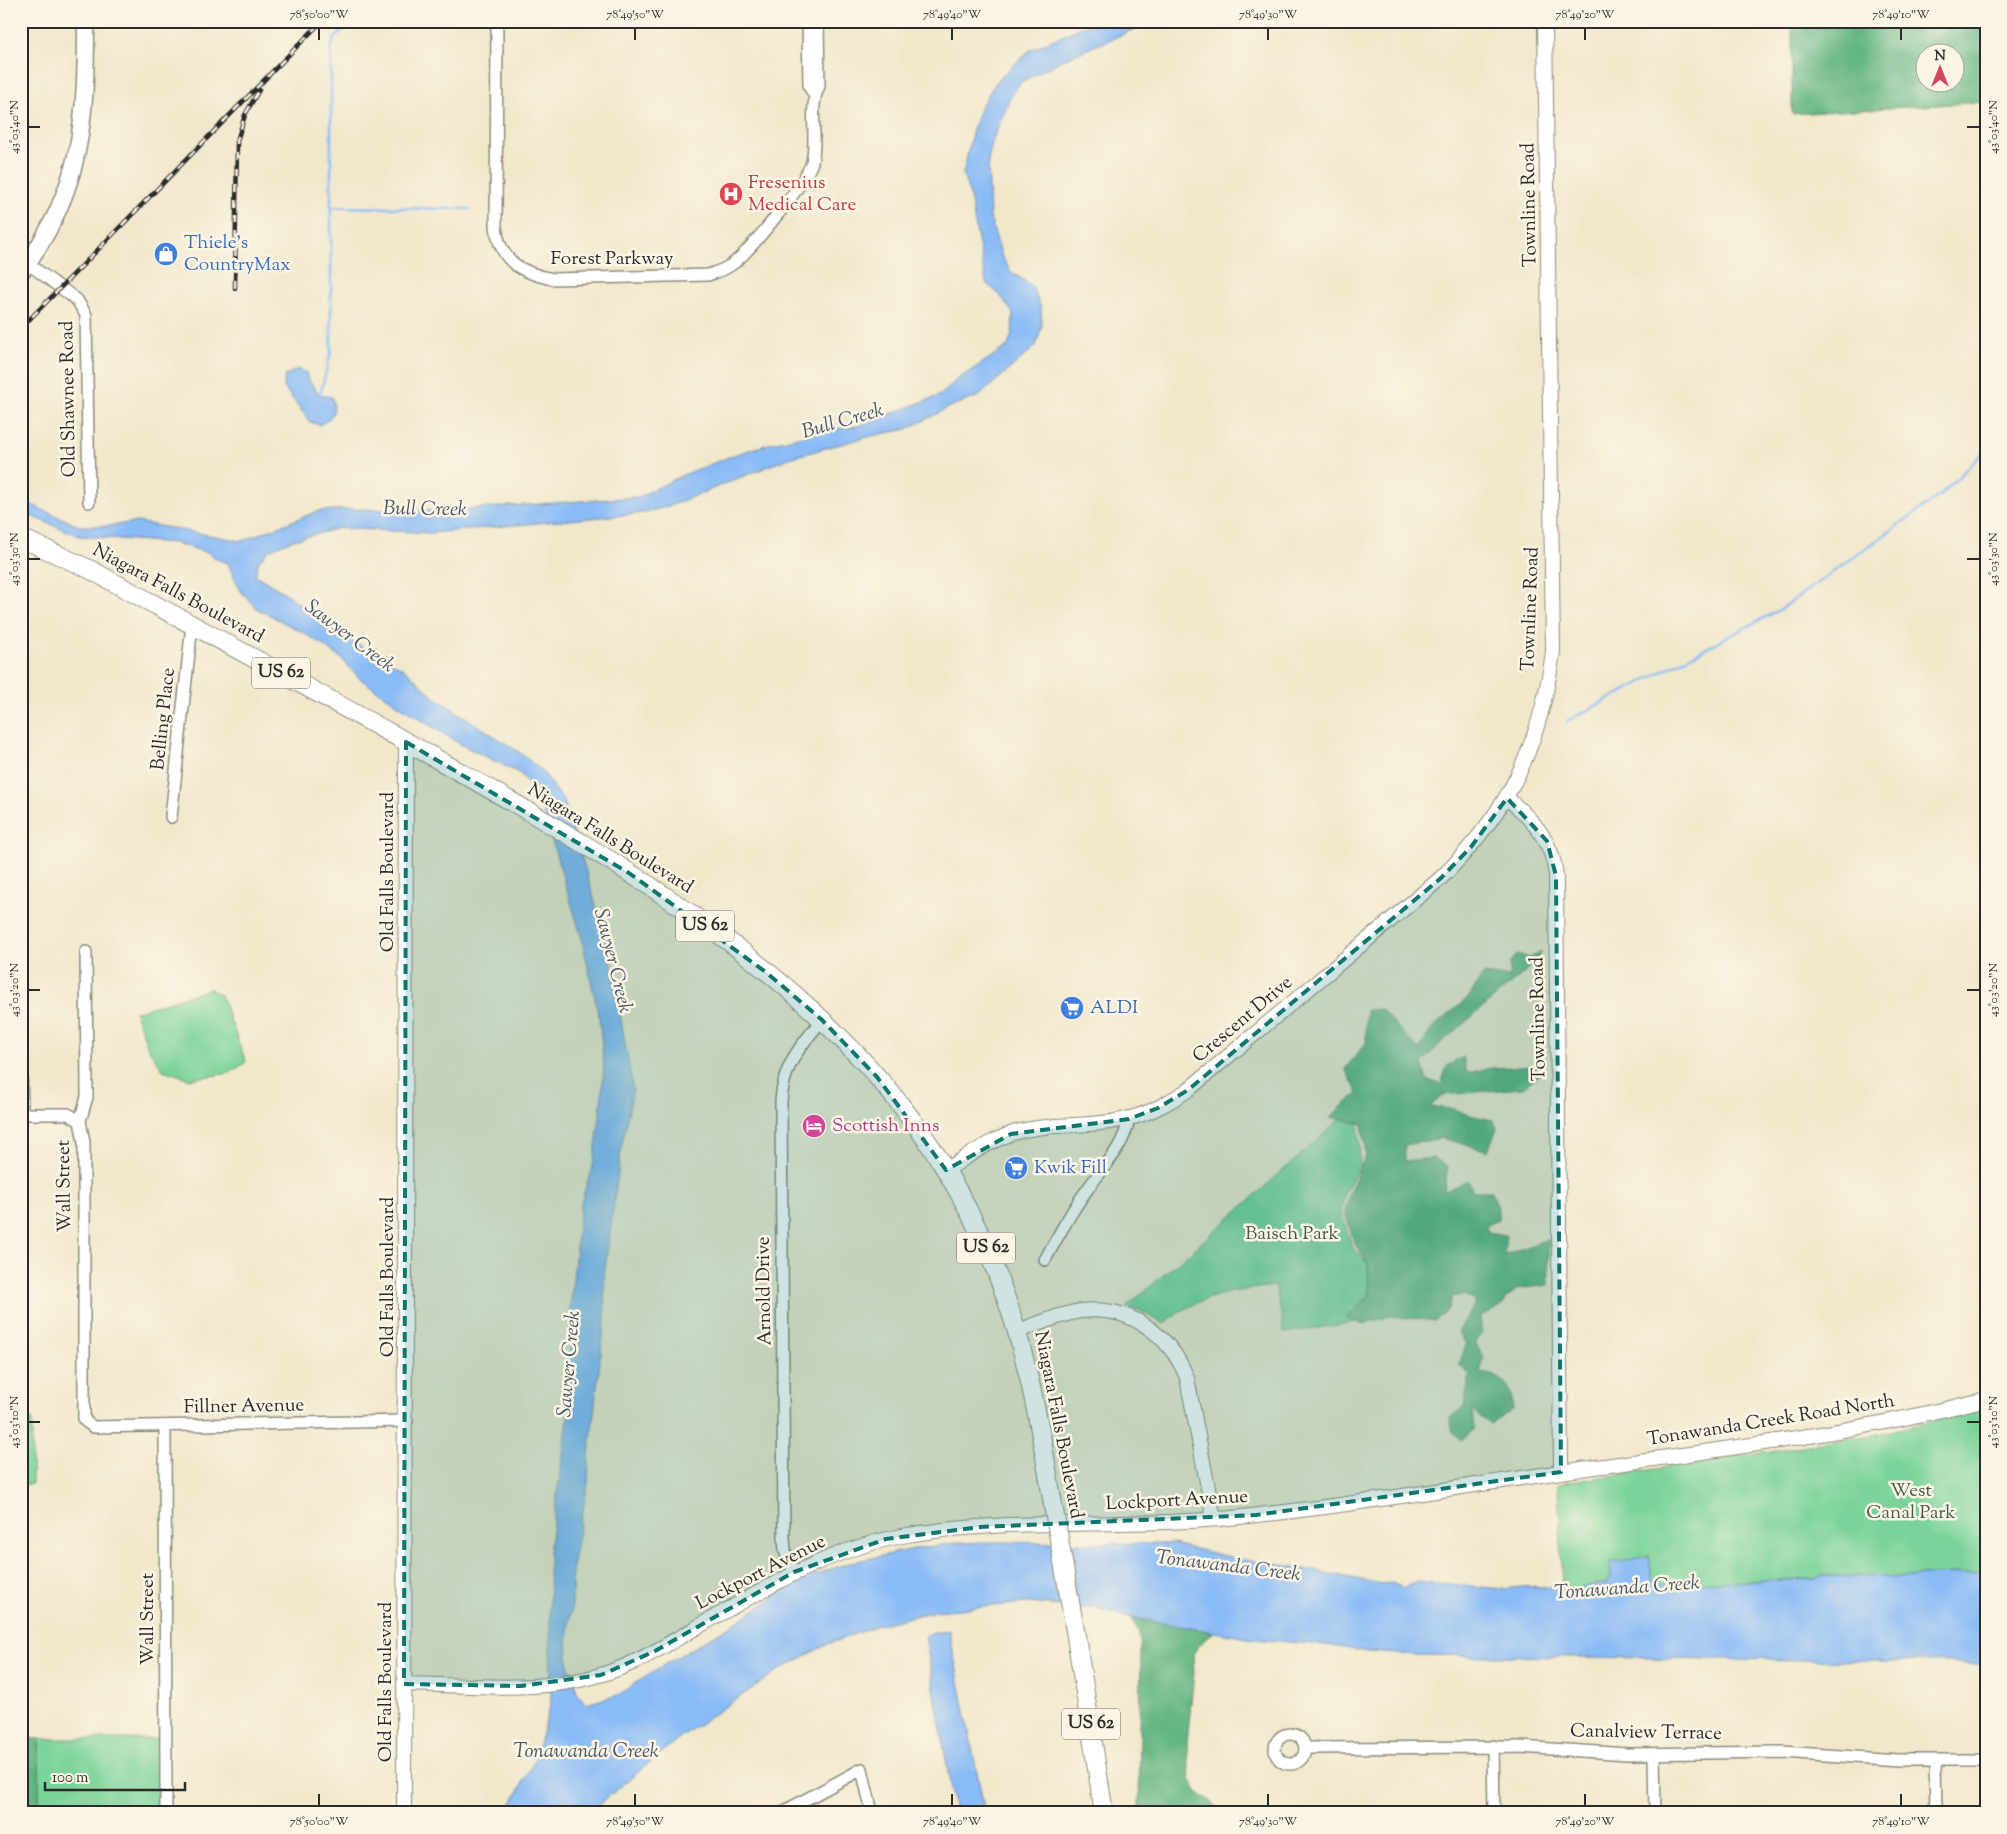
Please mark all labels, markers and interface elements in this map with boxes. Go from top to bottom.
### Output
text: 78°50'00"W [290,6,349,24]
text: 78°49'50"W [606,6,664,24]
text: 78°49'40"W [923,6,982,24]
text: 78°49'30"W [1239,6,1298,24]
text: 78°49'20"W [1556,6,1615,24]
text: 78°49'10"W [1872,6,1930,24]
north arrow [1914,42,1964,92]
text: N [1934,47,1946,67]
text: 43°03'40"N [6,100,24,154]
text: 43°03'40"N [1985,100,2003,154]
street label: Townline Road [1515,142,1545,267]
place label: Fresenius Medical Care [748,170,856,219]
hospital icon: Fresenius Medical Care [718,181,744,207]
place label: Thiele's CountryMax [184,230,291,279]
shop icon: Thiele's CountryMax [153,241,179,267]
street label: Forest Parkway [551,246,674,273]
street label: Old Shawnee Road [54,320,84,478]
water label: Bull Creek [799,397,887,447]
water label: Bull Creek [383,495,467,525]
text: 43°03'30"N [6,532,24,586]
text: 43°03'30"N [1985,532,2003,586]
street label: Niagara Falls Boulevard [87,537,269,651]
street label: Townline Road [1515,546,1547,672]
water label: Sawyer Creek [298,593,400,681]
road number: US 62 [252,658,310,688]
street label: Belling Place [145,666,183,772]
street label: Niagara Falls Boulevard [522,777,698,901]
street label: Old Falls Boulevard [375,791,402,952]
water label: Sawyer Creek [585,906,639,1016]
road number: US 62 [676,910,734,941]
street label: Townline Road [1524,956,1554,1081]
text: 43°03'20"N [6,963,24,1017]
text: 43°03'20"N [1985,963,2003,1017]
street label: Crescent Drive [1187,970,1299,1070]
supermarket icon: ALDI [1059,995,1085,1021]
place label: ALDI [1090,995,1138,1022]
hotel icon: Scottish Inns [801,1113,827,1139]
place label: Scottish Inns [832,1113,939,1140]
street label: Wall Street [51,1139,79,1232]
supermarket icon: Kwik Fill [1003,1155,1029,1181]
place label: Kwik Fill [1034,1155,1107,1182]
street label: Old Falls Boulevard [375,1196,402,1357]
park label: Baisch Park [1245,1221,1339,1248]
road number: US 62 [957,1232,1015,1264]
street label: Arnold Drive [751,1236,779,1346]
water label: Sawyer Creek [551,1310,589,1418]
street label: Niagara Falls Boulevard [1027,1329,1090,1522]
street label: Tonawanda Creek Road North [1645,1388,1897,1454]
street label: Fillner Avenue [183,1392,305,1422]
text: 43°03'10"N [6,1395,24,1448]
text: 43°03'10"N [1985,1395,2003,1448]
park label: West Canal Park [1866,1478,1956,1527]
street label: Lockport Avenue [1105,1484,1249,1518]
street label: Lockport Avenue [691,1529,831,1617]
water label: Tonawanda Creek [1154,1544,1302,1590]
water label: Tonawanda Creek [1553,1569,1701,1609]
street label: Wall Street [135,1572,162,1665]
street label: Old Falls Boulevard [373,1601,400,1762]
road number: US 62 [1062,1708,1120,1740]
street label: Canalview Terrace [1570,1718,1722,1748]
water label: Tonawanda Creek [513,1738,659,1767]
scale bar [45,1759,185,1791]
text: 100 m [52,1768,89,1789]
text: 78°50'00"W [290,1813,349,1831]
text: 78°49'50"W [606,1813,664,1831]
text: 78°49'40"W [923,1813,982,1831]
text: 78°49'30"W [1239,1813,1298,1831]
text: 78°49'20"W [1556,1813,1615,1831]
text: 78°49'10"W [1872,1813,1930,1831]

